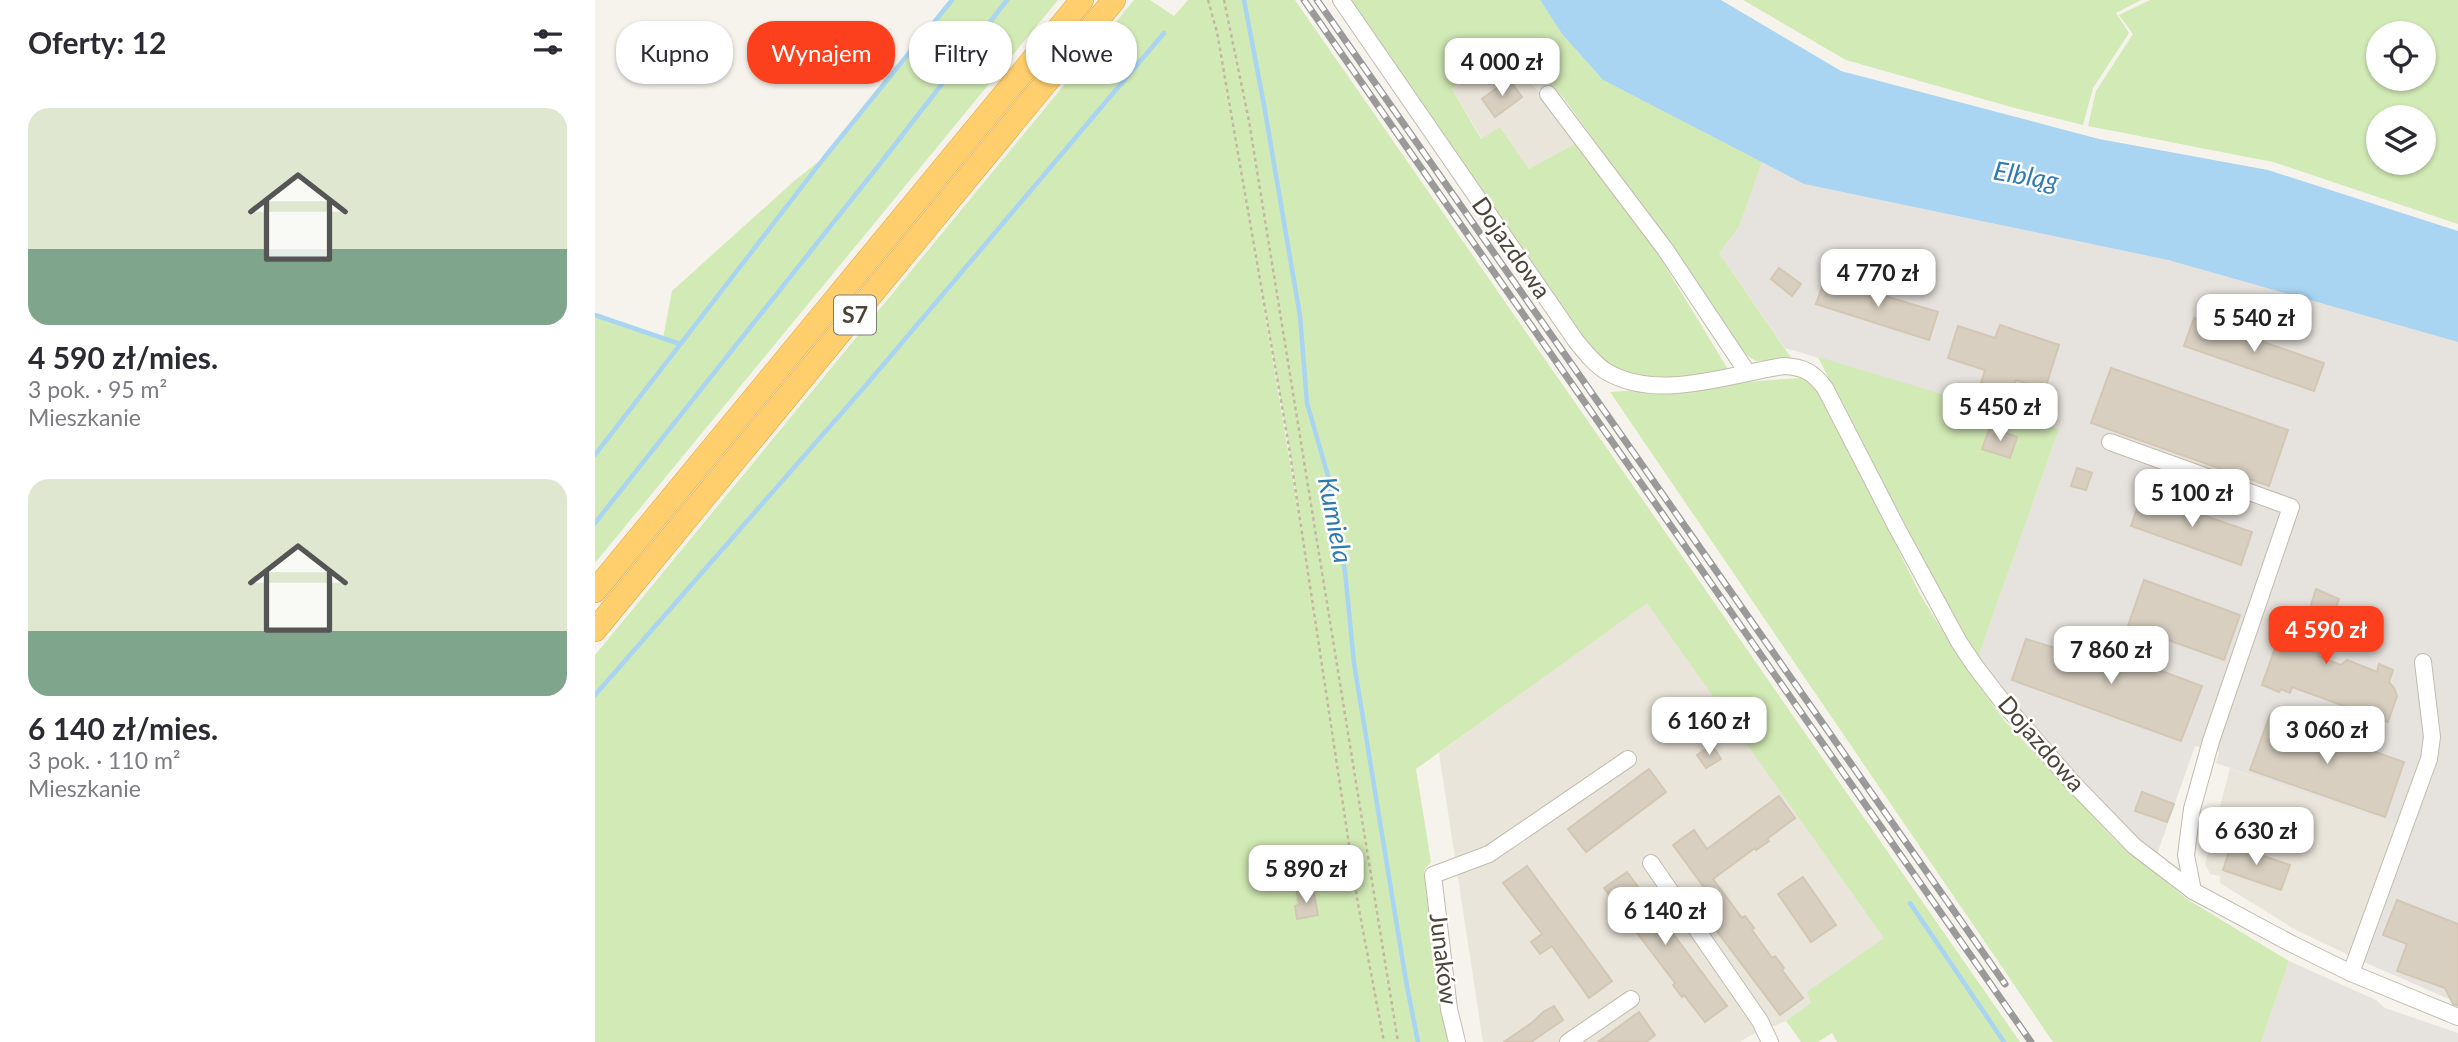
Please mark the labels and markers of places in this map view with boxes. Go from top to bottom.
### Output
pin: 4 000 zł [1430,38,1574,98]
pin: 4 770 zł [1806,250,1950,309]
pin: 5 540 zł [2182,294,2326,354]
pin: 5 450 zł [1928,384,2072,443]
pin: 5 100 zł [2120,470,2264,529]
pin: 4 590 zł [2254,606,2398,666]
pin: 7 860 zł [2039,626,2183,686]
pin: 6 160 zł [1637,698,1781,757]
pin: 3 060 zł [2255,706,2399,766]
pin: 6 630 zł [2184,808,2328,867]
pin: 5 890 zł [1234,846,1378,905]
pin: 6 140 zł [1593,888,1737,947]

